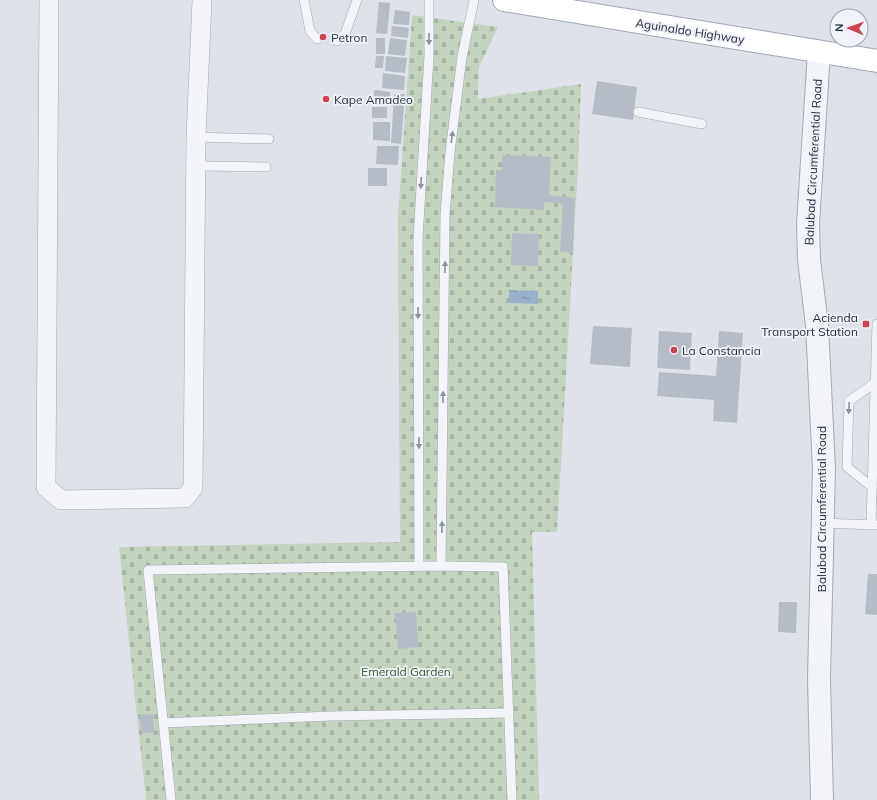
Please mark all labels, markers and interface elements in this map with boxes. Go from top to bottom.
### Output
north arrow [829,8,869,48]
street label: Aguinaldo Highway [634,15,746,47]
text: N [832,23,846,32]
place label: Petron [331,30,367,45]
marker: Petron [318,32,328,42]
one-way arrow [426,33,432,46]
street label: Balubad Circumferential Road [801,78,825,246]
place label: Kape Amadeo [334,92,413,107]
marker: Kape Amadeo [321,94,331,104]
one-way arrow [449,131,455,143]
one-way arrow [418,177,425,189]
one-way arrow [442,260,448,273]
one-way arrow [415,307,421,320]
place label: Acienda Transport Station [761,310,858,339]
marker: Acienda Transport Station [861,319,871,329]
place label: La Constancia [682,343,761,358]
marker: La Constancia [669,345,679,355]
one-way arrow [440,390,446,403]
one-way arrow [846,402,852,415]
street label: Balubad Circumferential Road [814,426,829,592]
one-way arrow [416,437,422,450]
one-way arrow [439,520,445,533]
park label: Emerald Garden [361,664,451,679]

